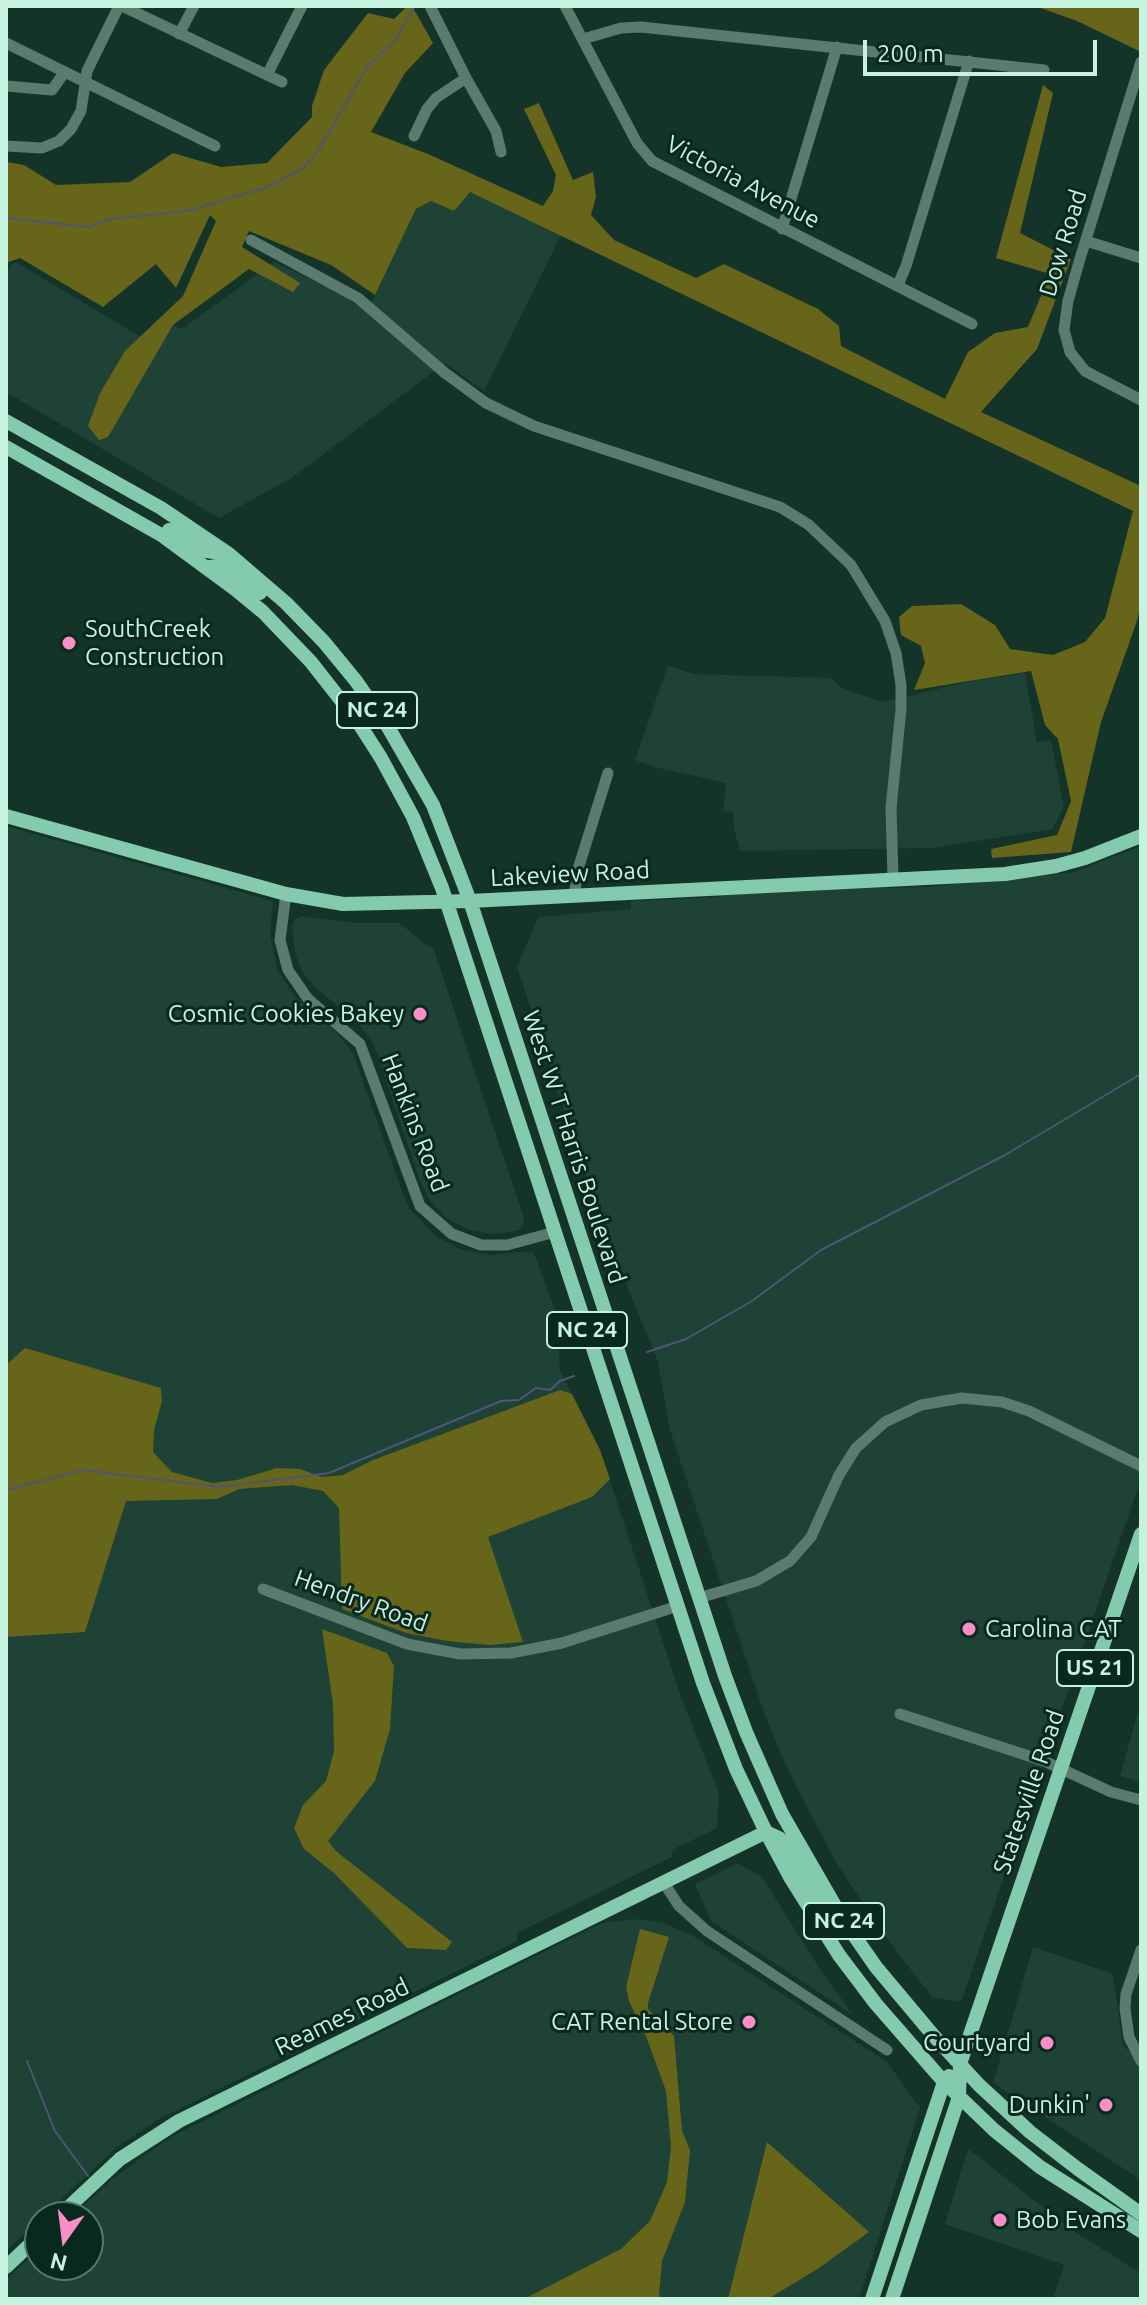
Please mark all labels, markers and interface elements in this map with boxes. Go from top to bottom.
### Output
scale bar [867,24,1101,74]
text: 200 m [877,40,944,67]
street label: Victoria Avenue [661,129,825,235]
street label: Dow Road [1033,186,1093,300]
place label: SouthCreek Construction [85,615,224,671]
marker: SouthCreek Construction [60,634,78,652]
road number: NC 24 [337,692,417,728]
street label: Lakeview Road [489,855,651,893]
place label: Cosmic Cookies Bakey [168,1000,404,1028]
marker: Cosmic Cookies Bakey [411,1005,429,1023]
street label: West W T Harris Boulevard [516,1007,632,1287]
street label: Hankins Road [375,1050,455,1196]
road number: NC 24 [547,1312,627,1348]
street label: Hendry Road [290,1564,432,1638]
place label: Carolina CAT [985,1615,1122,1643]
marker: Carolina CAT [960,1620,978,1638]
road number: US 21 [1057,1650,1133,1686]
street label: Statesville Road [987,1706,1071,1878]
road number: NC 24 [804,1903,884,1939]
street label: Reames Road [270,1972,414,2062]
place label: CAT Rental Store [551,2008,733,2036]
marker: CAT Rental Store [740,2013,758,2031]
place label: Courtyard [923,2029,1031,2057]
marker: Courtyard [1038,2034,1056,2052]
place label: Dunkin' [1009,2091,1090,2119]
marker: Dunkin' [1097,2096,1115,2114]
north arrow [24,2201,104,2281]
place label: Bob Evans [1016,2206,1126,2234]
marker: Bob Evans [991,2211,1009,2229]
text: N [48,2249,70,2277]

